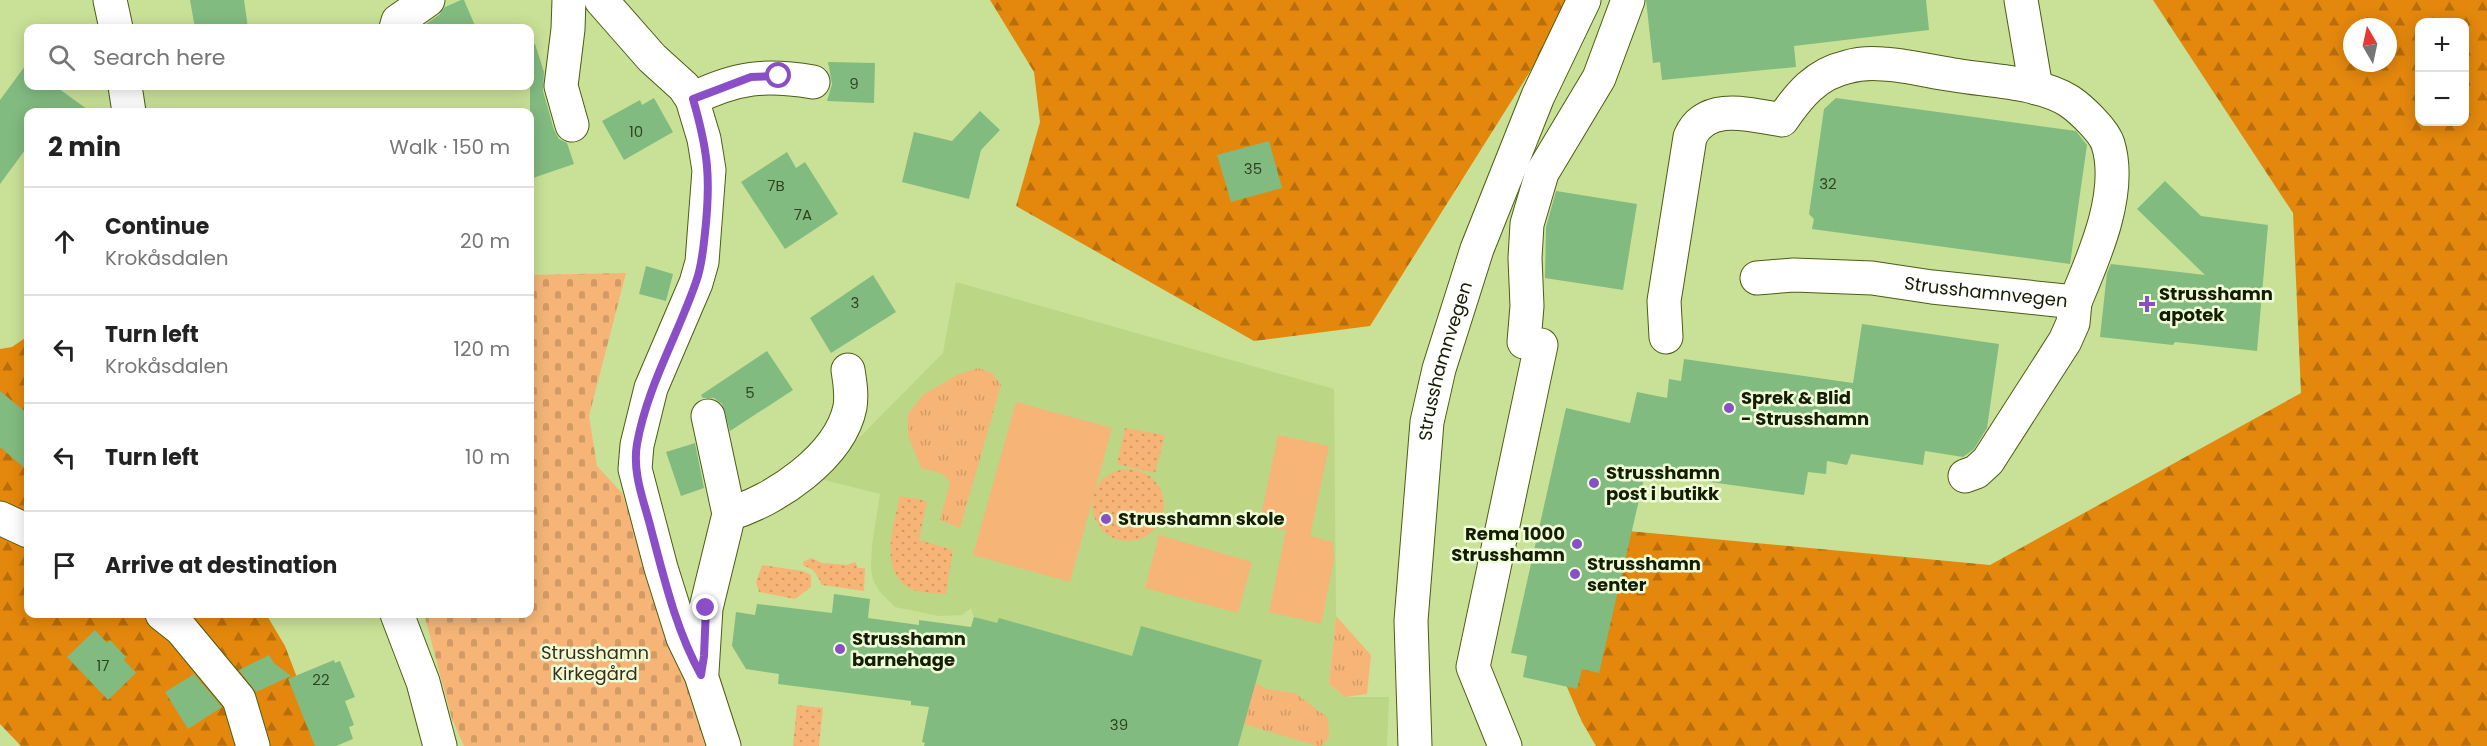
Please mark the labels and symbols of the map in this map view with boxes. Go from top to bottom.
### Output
north arrow [2343,18,2397,72]
route start [765,62,791,88]
house number: 9 [849,73,859,94]
house number: 10 [629,121,643,142]
house number: 35 [1244,158,1262,179]
house number: 32 [1819,173,1837,194]
house number: 7B [767,175,785,196]
house number: 7A [794,204,812,225]
street label: Strusshamnvegen [1903,270,2069,313]
street label: Strusshamnvegen [1413,278,1478,442]
place label: Strusshamn apotek [2159,281,2273,327]
house number: 3 [851,292,859,313]
marker: Strusshamn apotek [2140,297,2154,311]
house number: 5 [745,382,755,403]
place label: Sprek & Blid - Strusshamn [1741,385,1869,431]
marker: Sprek & Blid - Strusshamn [1722,401,1736,415]
place label: Strusshamn post i butikk [1606,460,1720,506]
marker: Strusshamn post i butikk [1587,476,1601,490]
place label: Strusshamn skole [1118,506,1285,531]
marker: Strusshamn skole [1099,512,1113,526]
place label: Rema 1000 Strusshamn [1451,521,1565,567]
marker: Rema 1000 Strusshamn [1570,537,1584,551]
place label: Strusshamn senter [1587,551,1701,597]
marker: Strusshamn senter [1568,567,1582,581]
route end [692,594,718,620]
place label: Strusshamn barnehage [852,626,966,672]
park label: Strusshamn Kirkegård [541,640,649,686]
marker: Strusshamn barnehage [833,642,847,656]
house number: 17 [97,655,110,676]
house number: 22 [312,669,330,690]
house number: 39 [1110,714,1128,735]

